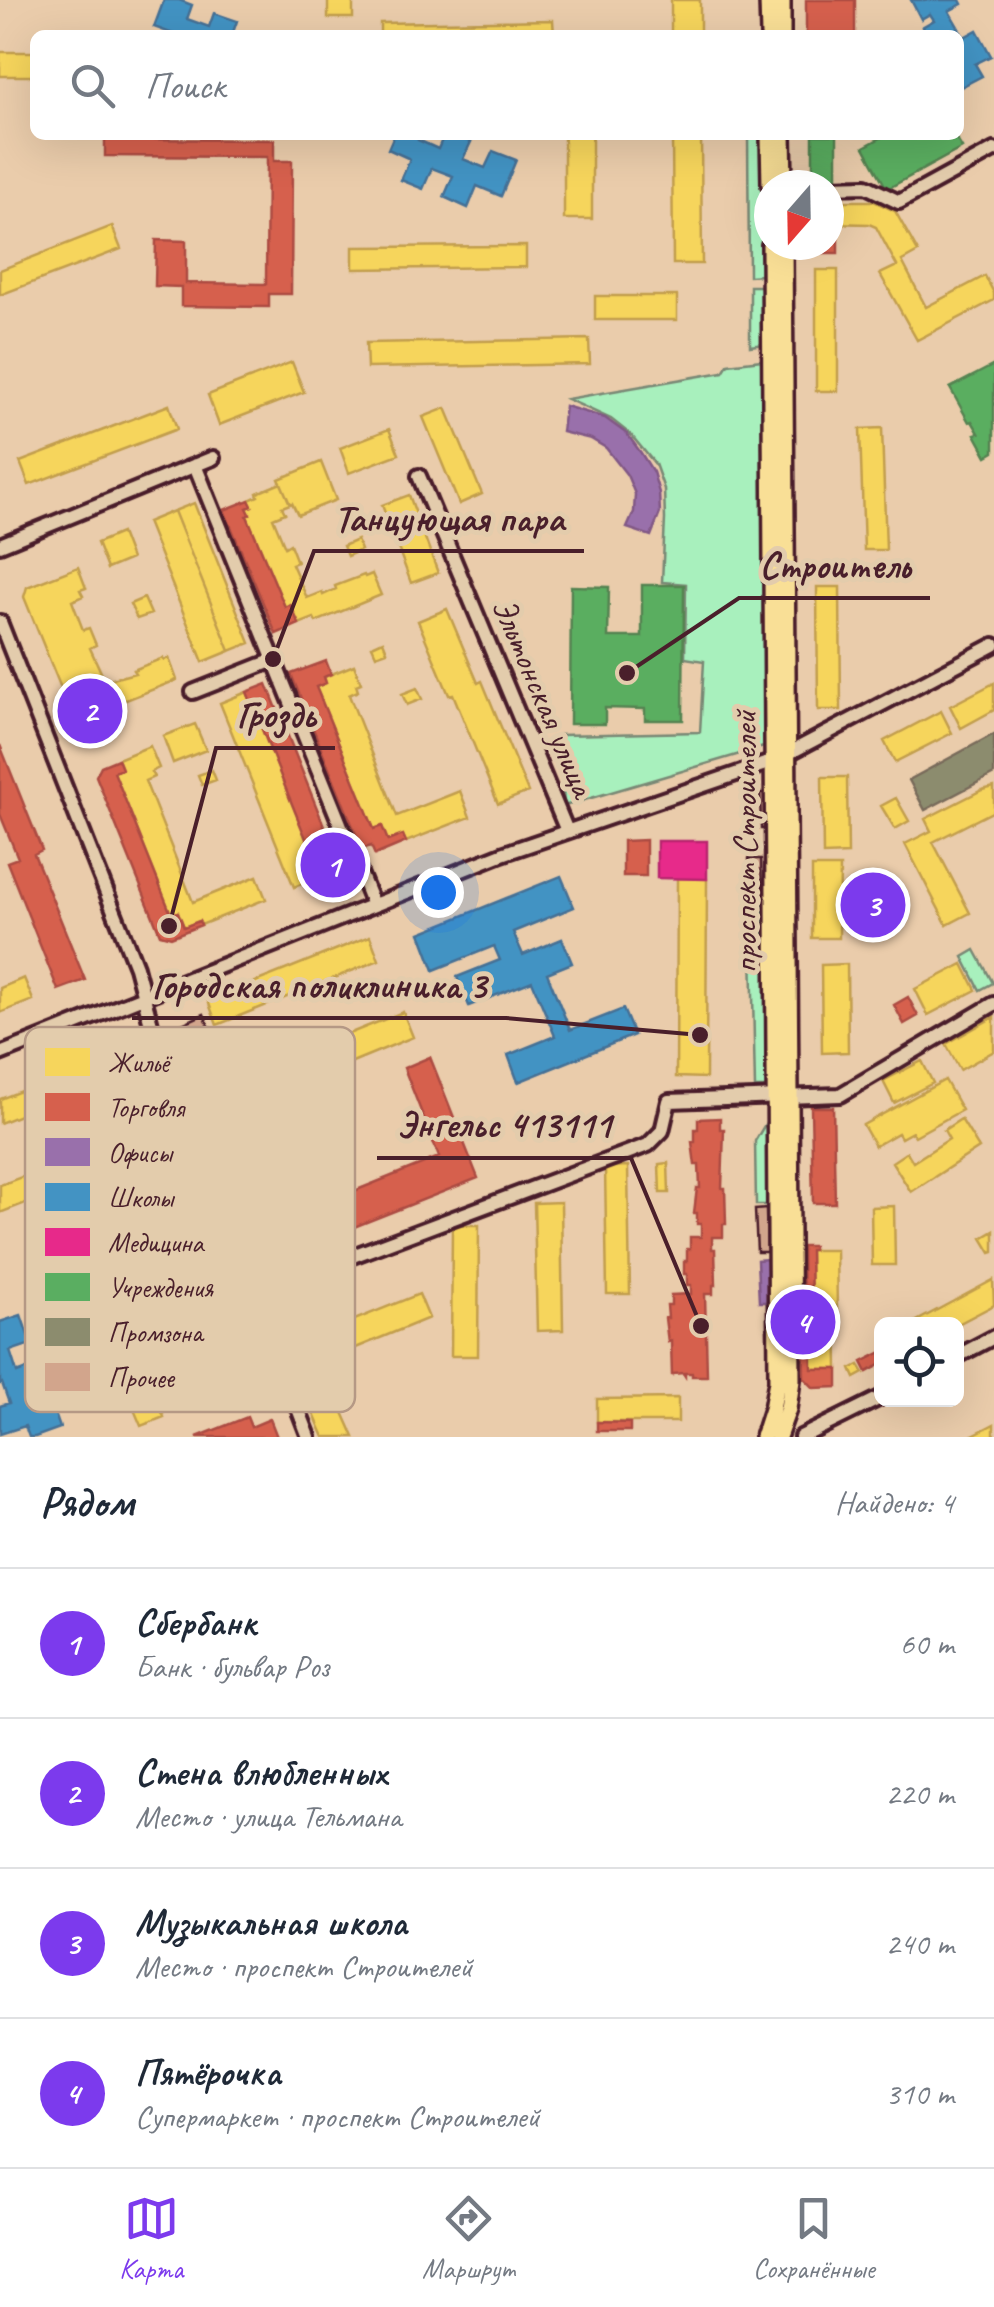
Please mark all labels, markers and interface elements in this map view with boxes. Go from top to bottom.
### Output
search box [30,30,964,140]
icon: search [65,58,120,113]
text: Поиск [145,62,225,109]
north arrow [754,170,844,260]
callout: Танцующая пара [314,483,584,551]
text: Танцующая пара [334,495,567,542]
callout: Строитель [739,530,930,598]
text: Строитель [760,542,913,589]
street label: Эльтонская улица [481,591,607,806]
pin: 2 [58,674,122,748]
callout: Гроздь [216,680,335,748]
text: Гроздь [237,691,318,739]
street label: проспект Строителей [722,708,767,973]
pin: 1 [300,828,366,902]
your location [413,867,464,918]
pin: 3 [840,868,906,942]
callout: Городская поликлиника 3 [132,950,506,1018]
text: Городская поликлиника 3 [152,962,490,1009]
legend [25,1027,355,1412]
text: Жильё [108,1045,173,1080]
text: Торговля [108,1090,186,1125]
callout: Энгельс 413111 [377,1090,631,1158]
text: Энгельс 413111 [397,1101,615,1148]
text: Офисы [108,1135,174,1170]
text: Школы [108,1180,176,1215]
text: Медицина [108,1225,205,1260]
text: Учреждения [108,1270,214,1305]
pin: 4 [770,1284,836,1360]
text: Промзона [108,1315,205,1350]
map controls [874,1317,964,1407]
button: locate [874,1317,964,1407]
text: Прочее [108,1360,176,1395]
text: Рядом [40,1476,134,1529]
text: Найдено: 4 [835,1482,954,1523]
text: Сбербанк [135,1599,256,1646]
text: 1 [65,1623,80,1664]
text: 60 m [900,1623,954,1664]
text: Банк · бульвар Роз [135,1646,329,1687]
text: Стена влюбленных [135,1749,387,1796]
text: 2 [65,1773,80,1814]
text: 220 m [885,1773,954,1814]
text: Место · улица Тельмана [135,1796,401,1837]
text: Музыкальная школа [135,1899,407,1946]
text: 3 [65,1923,80,1964]
text: 240 m [885,1923,954,1964]
text: Место · проспект Строителей [135,1946,473,1987]
text: Пятёрочка [135,2049,281,2096]
text: 4 [65,2073,80,2114]
text: 310 m [885,2073,954,2114]
text: Супермаркет · проспект Строителей [135,2096,540,2137]
tab: Карта [119,2191,183,2286]
tab: Маршрут [422,2191,514,2286]
tab: Сохранённые [753,2191,875,2286]

